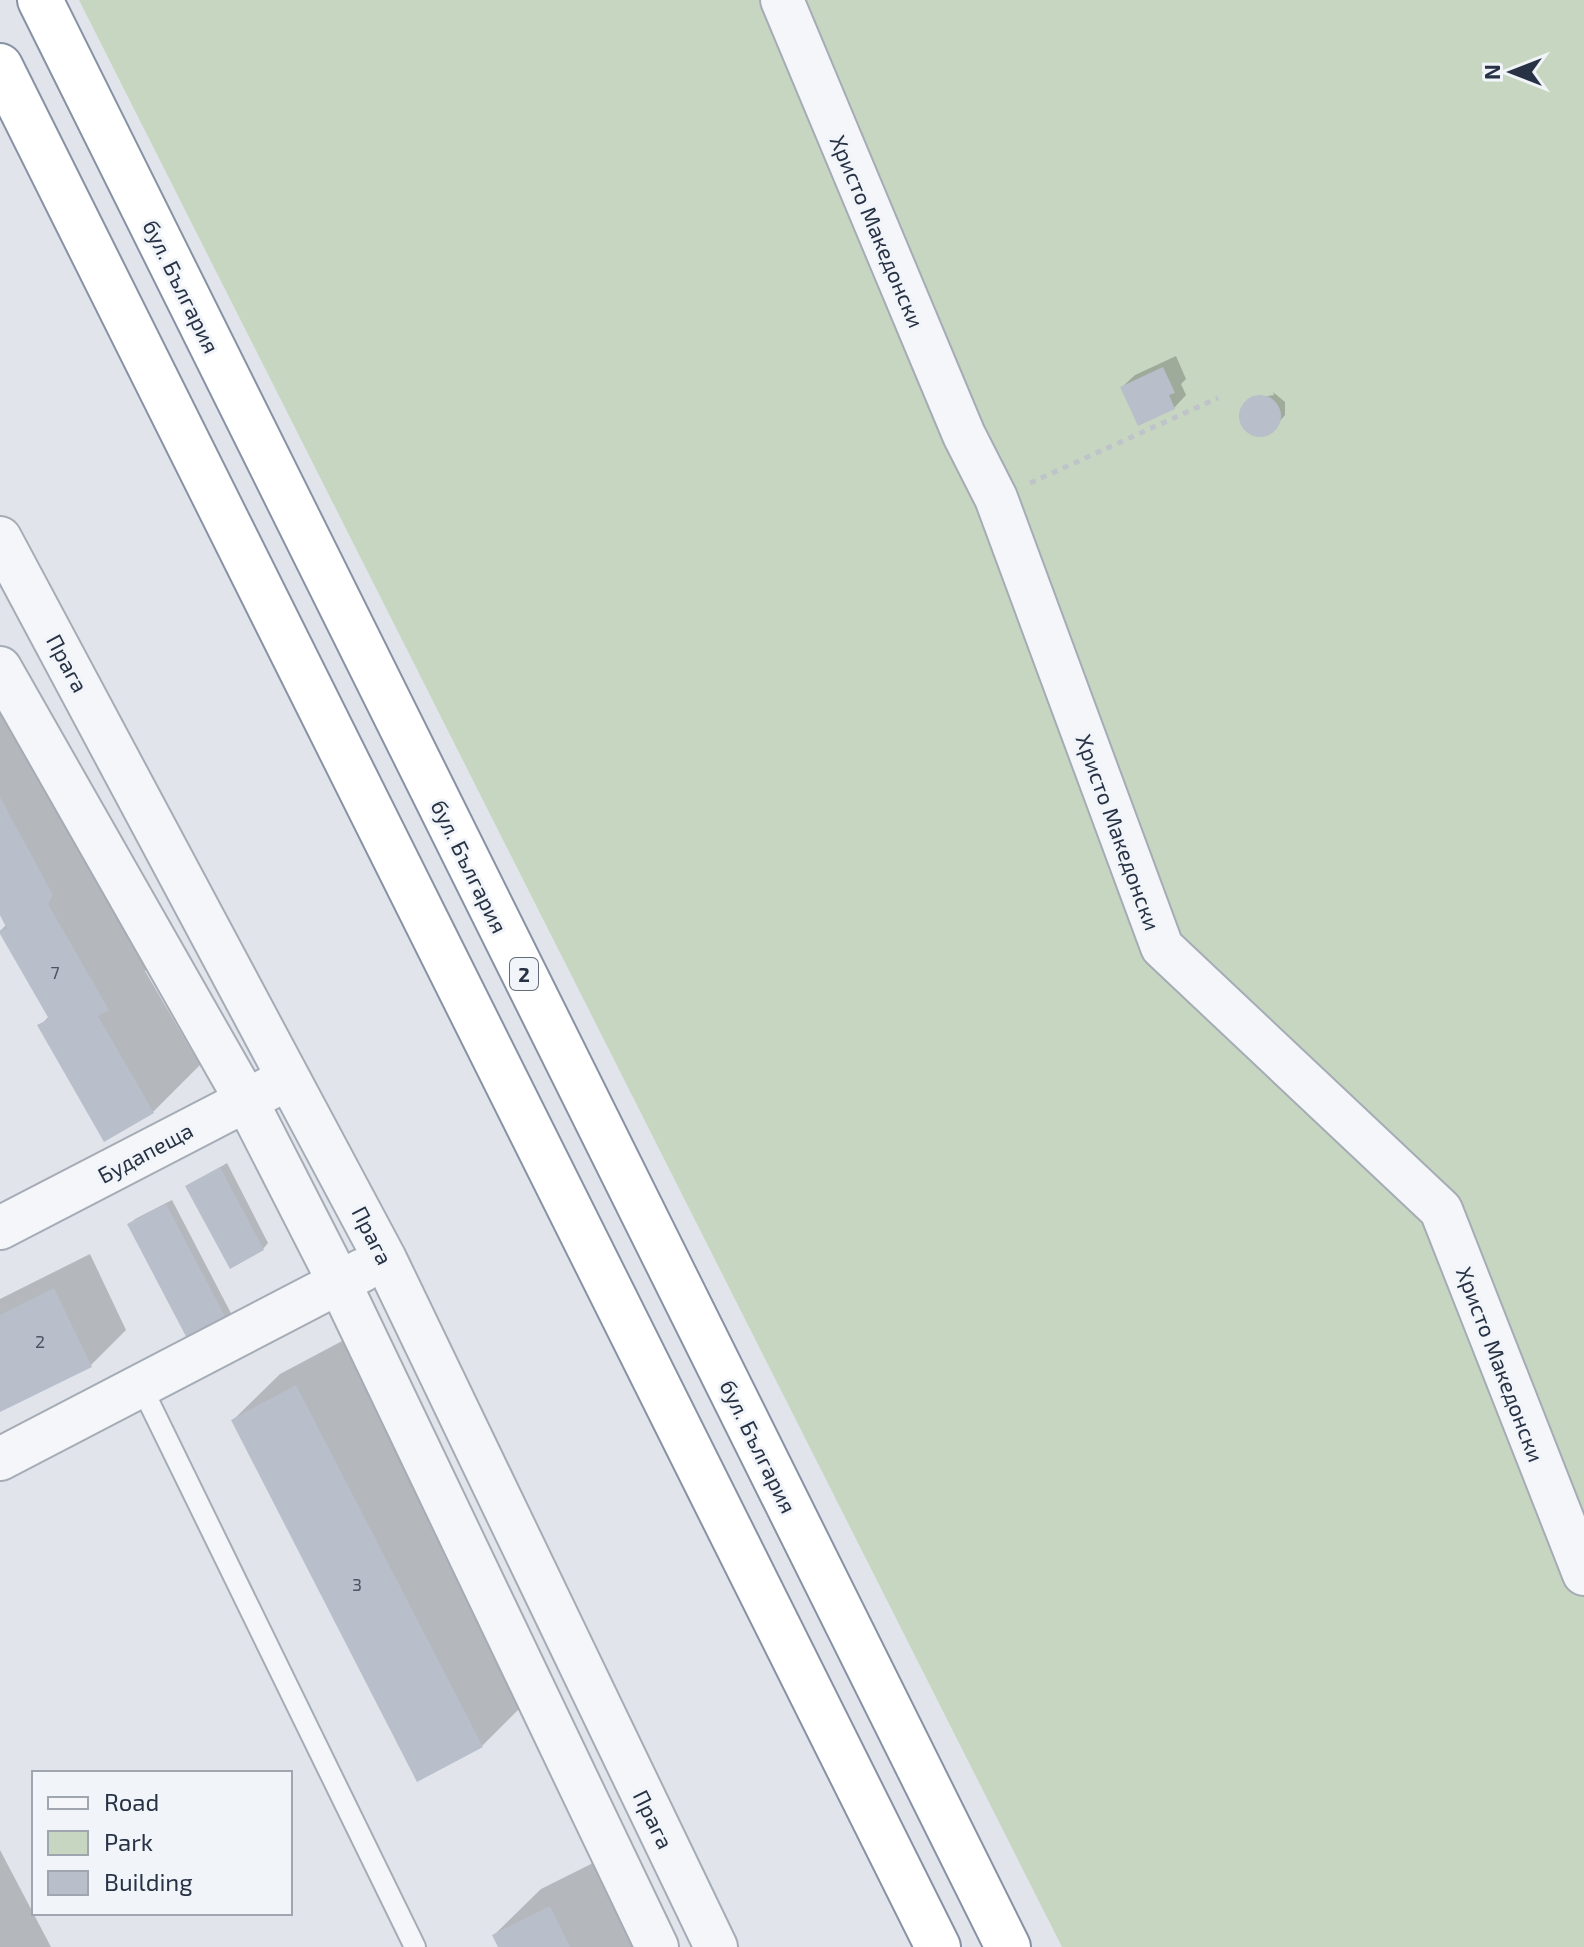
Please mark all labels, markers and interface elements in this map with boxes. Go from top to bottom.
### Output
north arrow [1472,32,1552,112]
text: N [1478,64,1504,80]
street label: Христо Македонски [826,131,930,331]
street label: бул. България [138,215,226,357]
street label: Прага [42,630,94,696]
street label: Христо Македонски [1071,730,1167,934]
street label: бул. България [426,795,514,937]
road number: 2 [510,958,538,990]
house number: 7 [50,961,60,983]
street label: Будапеща [93,1116,197,1189]
street label: Прага [347,1201,399,1269]
street label: Христо Македонски [1452,1263,1550,1465]
house number: 2 [35,1330,45,1352]
street label: бул. България [715,1375,803,1517]
house number: 3 [352,1573,362,1595]
legend [32,1771,292,1915]
street label: Прага [629,1785,679,1853]
text: Road [104,1787,159,1816]
text: Park [104,1827,153,1856]
text: Building [104,1867,193,1896]

